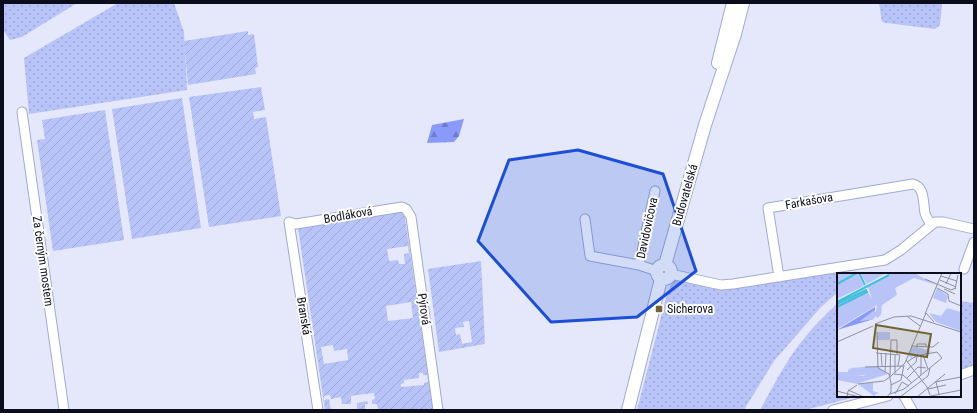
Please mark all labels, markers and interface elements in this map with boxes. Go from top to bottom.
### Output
street label: Budovatelská [670,162,701,227]
street label: Farkašova [784,190,834,212]
street label: Davidovičova [634,196,660,260]
street label: Bodláková [323,204,374,226]
street label: Za černým mostem [30,215,56,307]
inset map [837,273,961,397]
street label: Pýrová [415,292,433,326]
street label: Branská [294,296,314,336]
place label: Sicherova [667,302,713,316]
marker: Sicherova [654,304,664,314]

